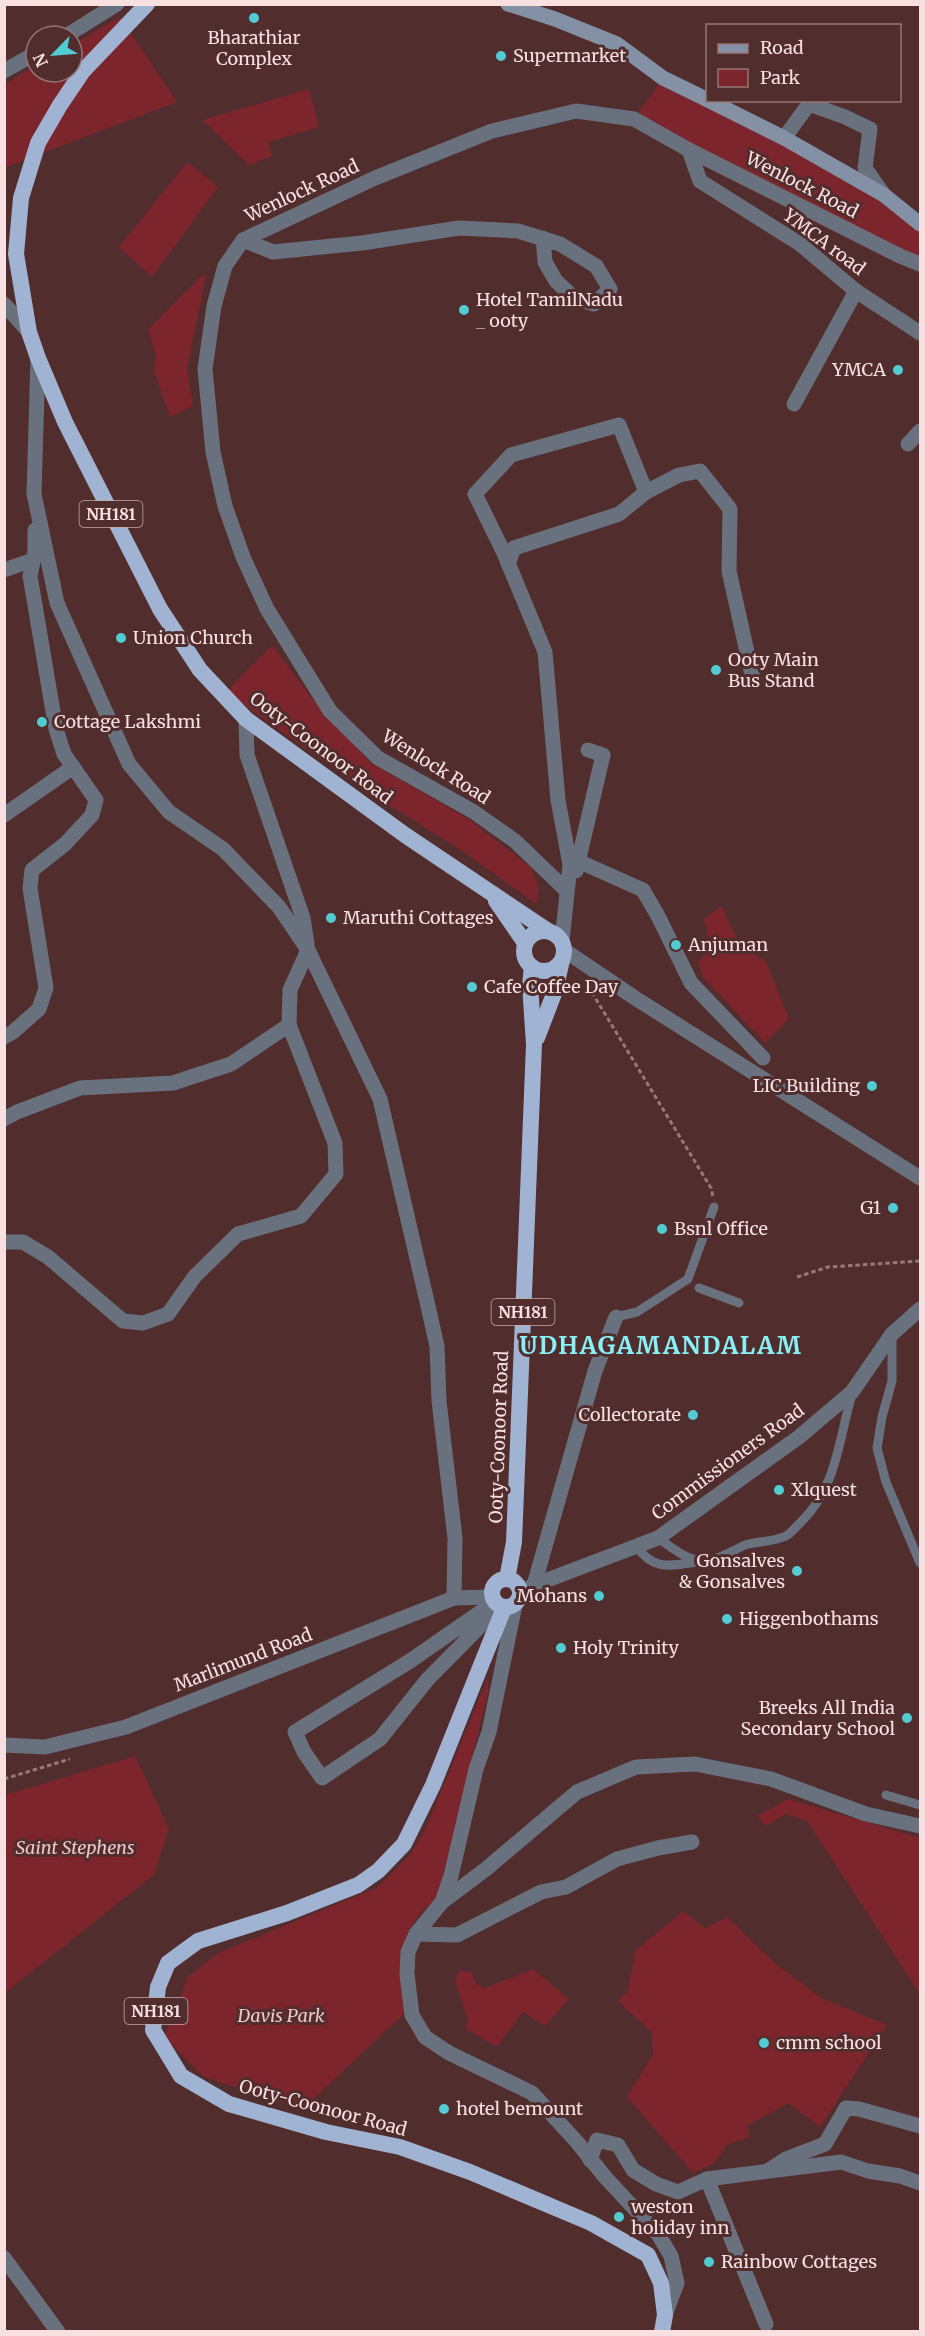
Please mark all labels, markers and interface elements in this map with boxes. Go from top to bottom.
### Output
marker: Bharathiar Complex [247,11,261,25]
north arrow [24,24,84,84]
legend [706,24,901,102]
place label: Bharathiar Complex [207,26,301,70]
text: Road [760,36,804,59]
place label: Supermarket [513,44,626,67]
marker: Supermarket [494,49,508,63]
text: N [29,50,52,70]
text: Park [760,66,801,89]
street label: Wenlock Road [741,146,862,223]
street label: Wenlock Road [240,154,363,227]
street label: YMCA road [778,203,870,280]
place label: Hotel TamilNadu _ ooty [475,288,623,332]
marker: Hotel TamilNadu _ ooty [457,303,471,317]
place label: YMCA [831,358,886,381]
marker: YMCA [891,363,905,377]
road number: NH181 [80,501,142,527]
place label: Union Church [133,626,253,649]
marker: Union Church [114,631,128,645]
place label: Ooty Main Bus Stand [728,648,819,692]
marker: Ooty Main Bus Stand [709,663,723,677]
street label: Ooty-Coonoor Road [245,686,397,809]
place label: Cottage Lakshmi [54,710,201,733]
marker: Cottage Lakshmi [35,715,49,729]
street label: Wenlock Road [377,724,495,809]
place label: Maruthi Cottages [343,906,494,929]
marker: Maruthi Cottages [324,911,338,925]
place label: Anjuman [687,933,768,956]
marker: Anjuman [669,938,683,952]
place label: Cafe Coffee Day [484,975,619,998]
marker: Cafe Coffee Day [465,980,479,994]
place label: LIC Building [753,1074,860,1097]
marker: LIC Building [865,1079,879,1093]
place label: G1 [860,1196,881,1219]
marker: G1 [886,1201,900,1215]
place label: Bsnl Office [674,1217,768,1240]
marker: Bsnl Office [655,1222,669,1236]
road number: NH181 [492,1299,554,1325]
district label: UDHAGAMANDALAM [520,1330,802,1361]
street label: Ooty-Coonoor Road [484,1350,513,1524]
street label: Commissioners Road [647,1398,809,1525]
place label: Collectorate [579,1403,681,1426]
marker: Collectorate [686,1408,700,1422]
place label: Xlquest [791,1478,857,1501]
marker: Xlquest [772,1483,786,1497]
place label: Gonsalves & Gonsalves [678,1549,785,1593]
marker: Gonsalves & Gonsalves [790,1564,804,1578]
place label: Mohans [517,1584,587,1607]
marker: Mohans [592,1589,606,1603]
place label: Higgenbothams [739,1607,879,1630]
marker: Higgenbothams [720,1612,734,1626]
street label: Marlimund Road [171,1623,315,1696]
place label: Holy Trinity [573,1636,679,1659]
marker: Holy Trinity [554,1641,568,1655]
place label: Breeks All India Secondary School [741,1696,895,1740]
marker: Breeks All India Secondary School [900,1711,914,1725]
park label: Saint Stephens [15,1836,135,1859]
road number: NH181 [124,1998,188,2024]
park label: Davis Park [236,2004,325,2027]
place label: cmm school [776,2031,882,2054]
marker: cmm school [757,2036,771,2050]
street label: Ooty-Coonoor Road [237,2074,410,2141]
place label: hotel bemount [456,2097,583,2120]
marker: hotel bemount [437,2102,451,2116]
place label: weston holiday inn [630,2195,729,2239]
marker: weston holiday inn [612,2210,626,2224]
place label: Rainbow Cottages [721,2250,877,2273]
marker: Rainbow Cottages [702,2255,716,2269]

